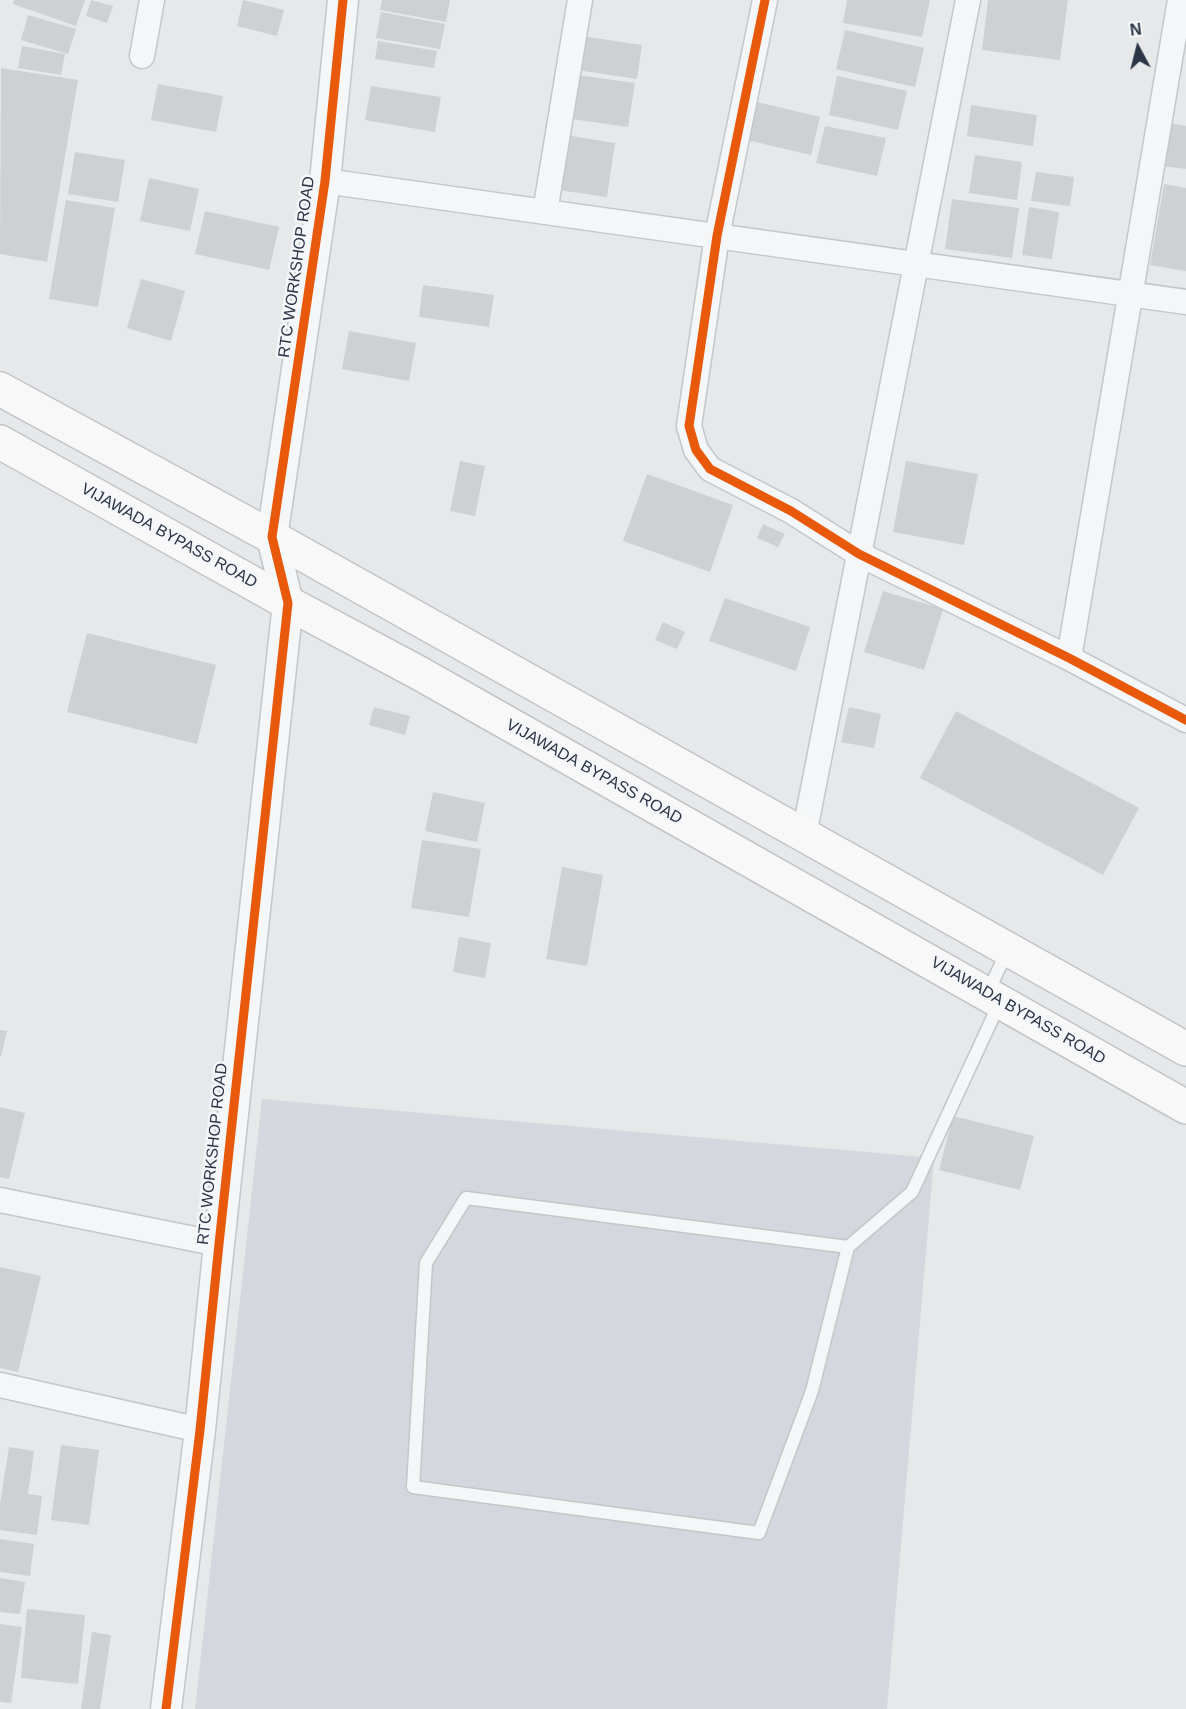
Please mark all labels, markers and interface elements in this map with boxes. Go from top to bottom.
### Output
north arrow [1108,18,1168,78]
text: N [1129,20,1143,39]
street label: RTC WORKSHOP ROAD [275,175,319,359]
street label: VIJAWADA BYPASS ROAD [78,479,260,593]
street label: VIJAWADA BYPASS ROAD [503,715,685,829]
street label: VIJAWADA BYPASS ROAD [927,953,1109,1069]
street label: RTC WORKSHOP ROAD [194,1062,232,1246]

